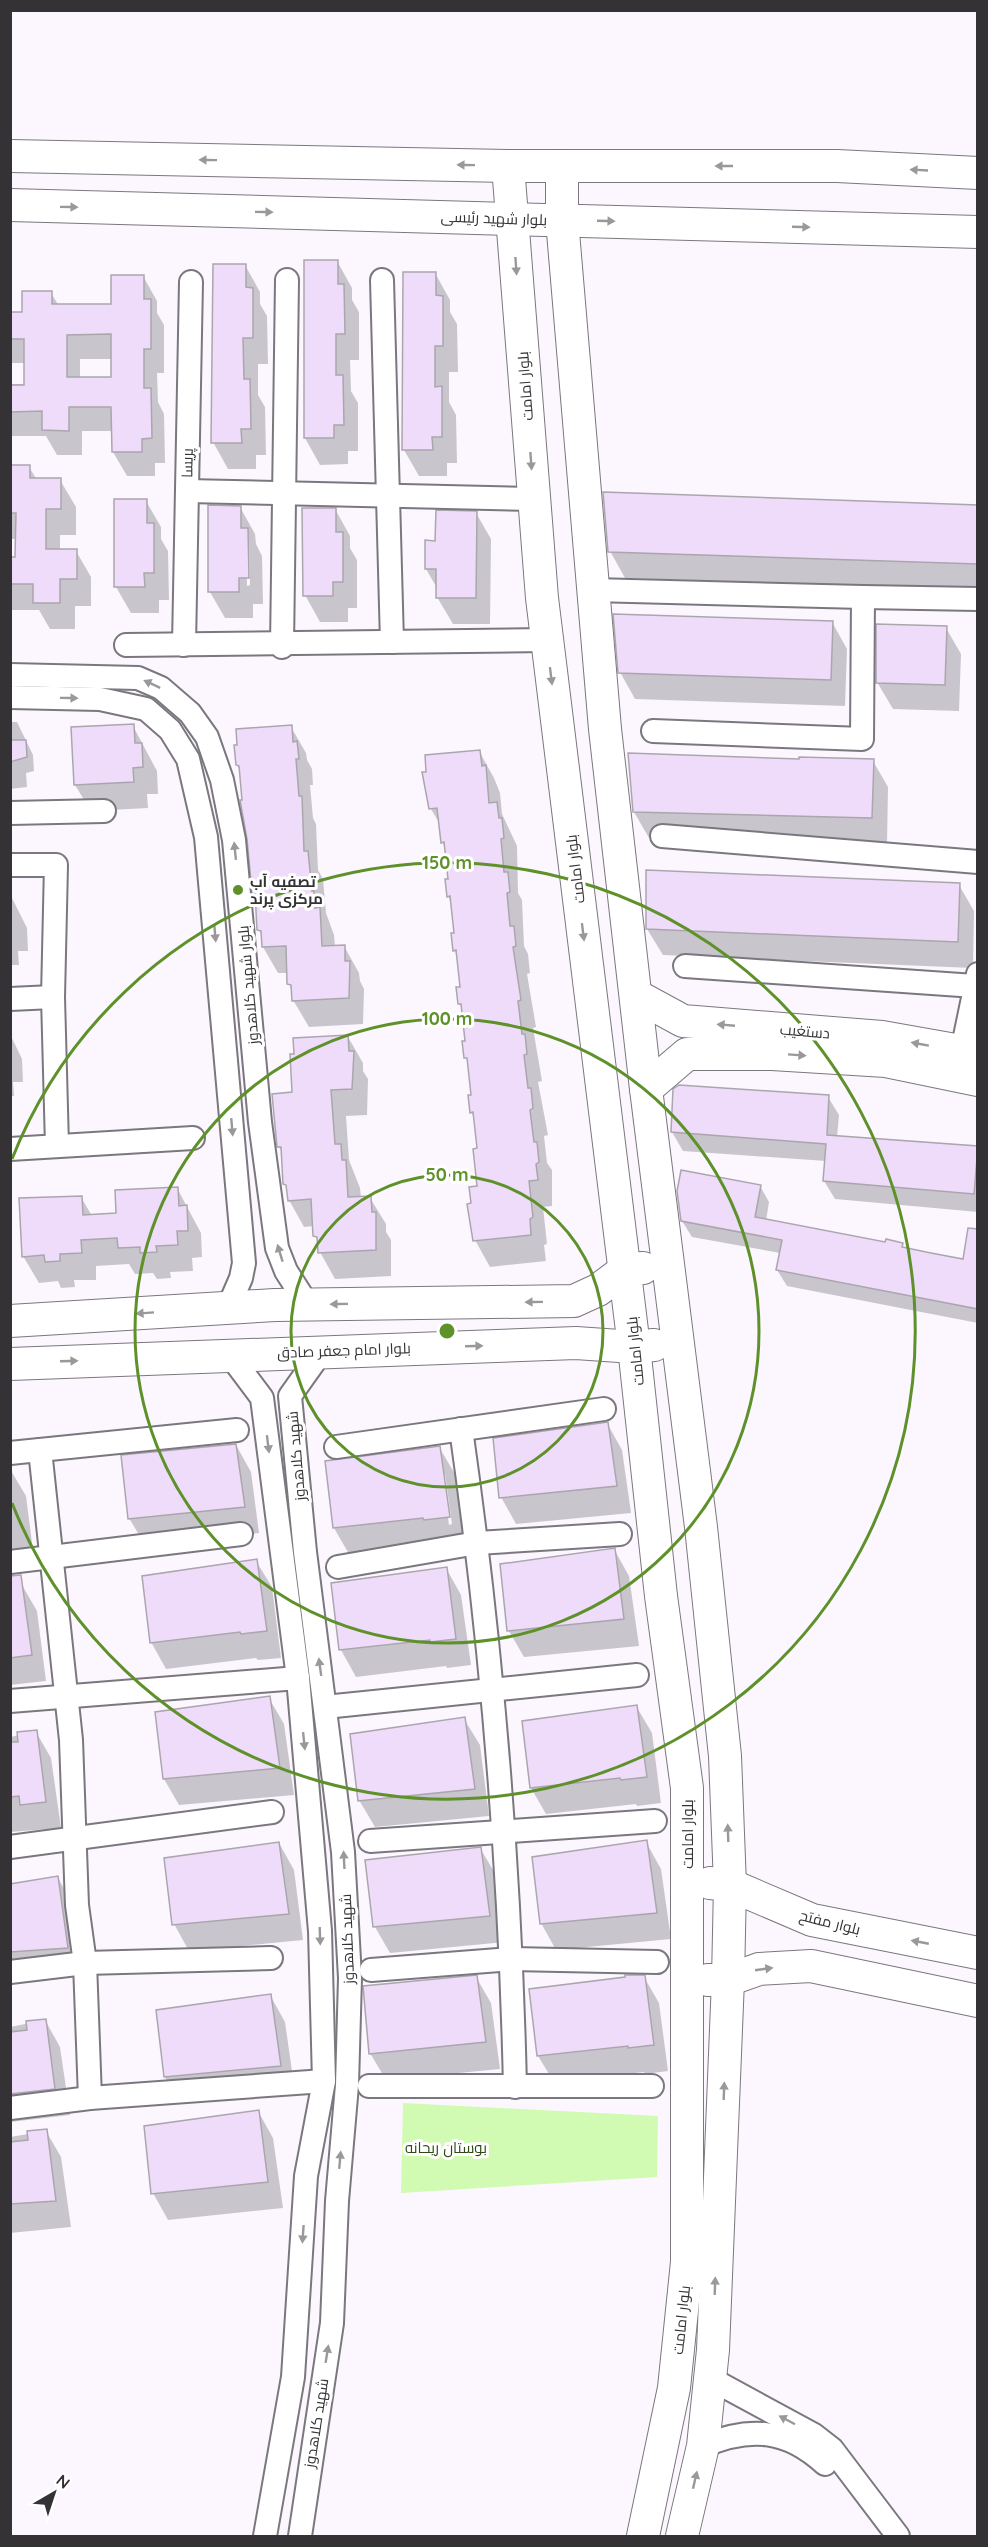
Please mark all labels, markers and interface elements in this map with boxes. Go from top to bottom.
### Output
one-way arrow [199,155,218,165]
one-way arrow [457,160,476,170]
one-way arrow [715,161,734,171]
one-way arrow [910,165,929,175]
one-way arrow [59,202,78,212]
one-way arrow [254,207,273,216]
street label: بلوار شهید رئیسی [440,207,548,230]
one-way arrow [596,216,615,226]
one-way arrow [791,222,810,231]
one-way arrow [511,257,521,276]
street label: بلوار امامت [513,351,537,421]
street label: پریسا [177,448,198,478]
one-way arrow [526,451,536,470]
one-way arrow [547,666,556,685]
one-way arrow [144,680,161,689]
one-way arrow [59,694,78,703]
street label: بلوار امامت [561,833,589,905]
one-way arrow [230,842,240,861]
text: 150 m [422,851,472,874]
place label: تصفیه آب مرکزی پرند [250,872,323,910]
marker: تصفیه آب مرکزی پرند [231,883,245,897]
one-way arrow [578,922,587,941]
one-way arrow [210,924,220,943]
street label: بلوار شهید کلاهدوز [233,924,264,1046]
text: 100 m [422,1007,472,1030]
street label: دستغیب [779,1019,831,1043]
one-way arrow [716,1020,735,1029]
one-way arrow [910,1039,929,1048]
one-way arrow [787,1051,806,1060]
one-way arrow [227,1118,237,1137]
text: 50 m [425,1163,469,1186]
one-way arrow [275,1244,284,1262]
one-way arrow [525,1297,544,1306]
one-way arrow [330,1299,349,1309]
one-way arrow [135,1308,154,1318]
street label: بلوار امامت [622,1316,648,1386]
centre of rings [437,1321,457,1341]
street label: بلوار امام جعفر صادق [277,1338,411,1363]
one-way arrow [464,1341,483,1351]
one-way arrow [59,1357,78,1366]
street label: شهید کلاهدوز [283,1410,310,1503]
one-way arrow [263,1434,273,1453]
one-way arrow [315,1657,325,1676]
one-way arrow [299,1732,309,1751]
street label: بلوار امامت [678,1799,697,1869]
one-way arrow [723,1824,732,1843]
one-way arrow [339,1851,348,1870]
street label: شهید کلاهدوز [336,1893,359,1985]
street label: بلوار مفتح [797,1905,863,1941]
one-way arrow [316,1926,325,1945]
one-way arrow [910,1937,929,1946]
one-way arrow [755,1965,774,1974]
one-way arrow [719,2082,729,2101]
park label: بوستان ریحانه [405,2138,487,2158]
one-way arrow [336,2150,345,2169]
one-way arrow [298,2224,308,2243]
one-way arrow [710,2276,719,2295]
street label: بلوار امامت [668,2285,694,2355]
one-way arrow [323,2344,332,2363]
street label: شهید کلاهدوز [299,2377,333,2470]
one-way arrow [778,2415,795,2425]
north arrow [24,2463,84,2523]
text: N [53,2470,74,2493]
one-way arrow [691,2470,701,2489]

